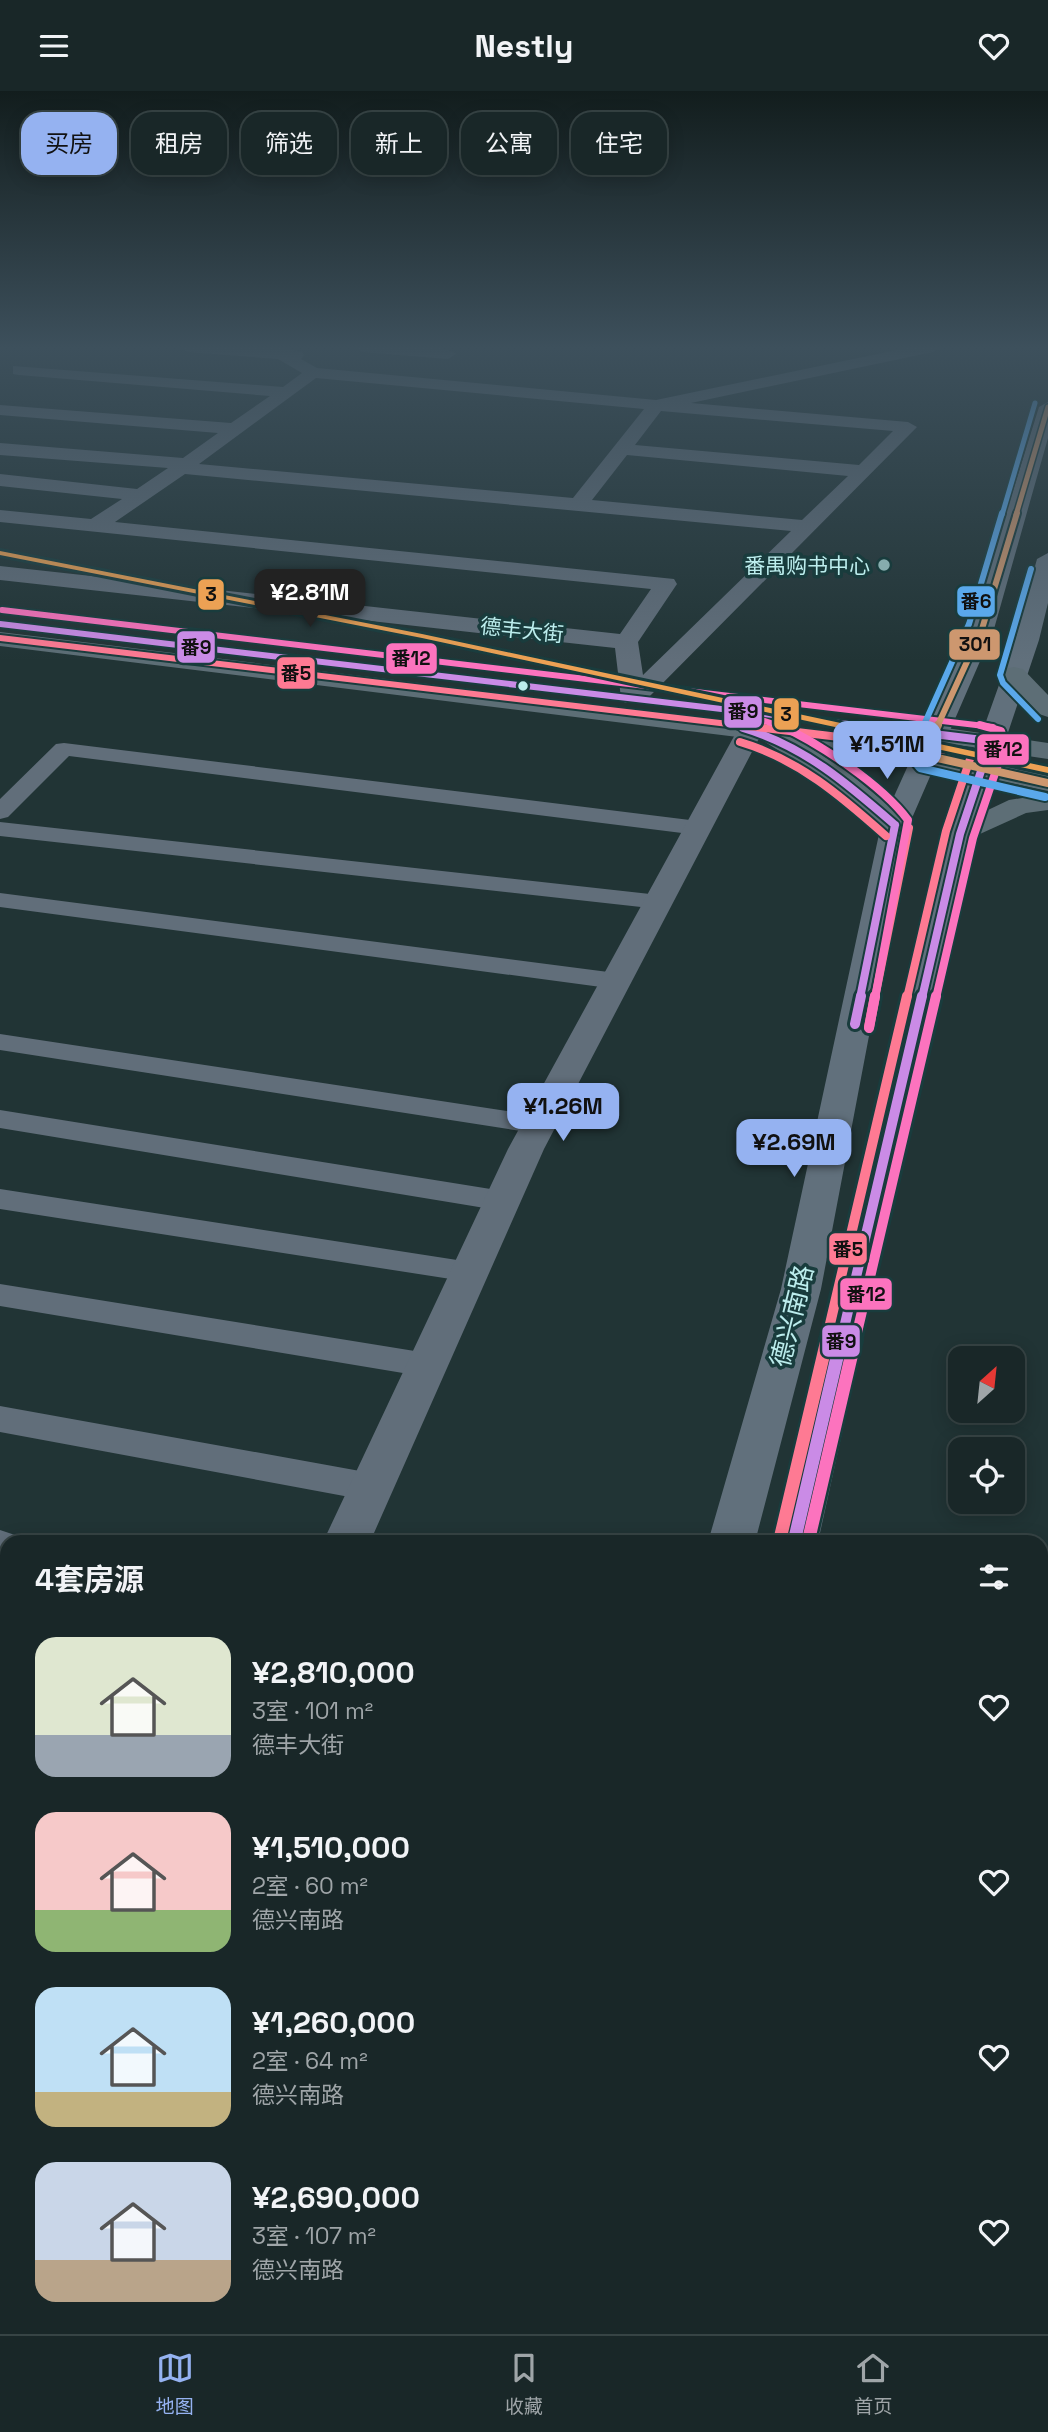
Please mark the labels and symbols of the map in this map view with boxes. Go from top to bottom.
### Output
place label: 番禺购书中心 [744,552,870,579]
marker: 番禺购书中心 [876,557,892,573]
pin: ¥2.81M [253,569,367,629]
line badge: 3 [197,578,225,611]
text: 3 [205,582,217,607]
line badge: 番6 [956,585,996,618]
text: 番6 [961,589,991,614]
street label: 德丰大街 [479,612,565,648]
line badge: 301 [948,628,1001,661]
line badge: 番9 [176,630,216,664]
text: 301 [959,632,991,657]
text: 番9 [181,635,211,660]
line badge: 番12 [385,642,438,675]
text: 番12 [392,646,430,671]
line badge: 番5 [276,656,316,690]
text: 番5 [281,661,311,686]
unlabelled marker [516,679,530,693]
line badge: 番9 [723,695,763,729]
line badge: 3 [773,697,800,731]
text: 番9 [728,699,758,724]
text: 3 [780,702,792,727]
pin: ¥1.51M [830,721,944,781]
line badge: 番12 [976,733,1030,766]
text: 番12 [984,737,1022,762]
pin: ¥1.26M [506,1083,620,1143]
pin: ¥2.69M [737,1119,851,1179]
line badge: 番5 [828,1232,868,1266]
text: 番5 [833,1237,863,1262]
street label: 德兴南路 [763,1261,821,1371]
line badge: 番12 [839,1277,893,1311]
text: 番12 [847,1282,885,1307]
line badge: 番9 [821,1324,861,1358]
text: 番9 [826,1329,856,1354]
north arrow [948,1346,1026,1423]

